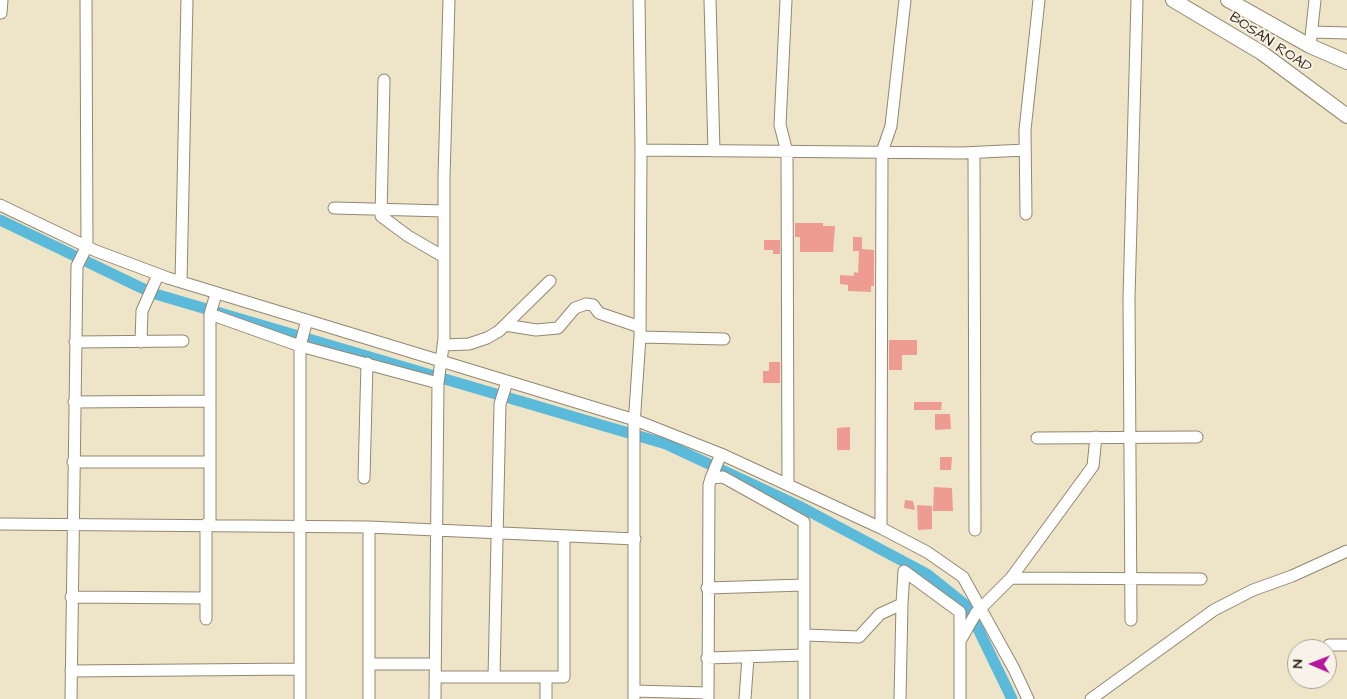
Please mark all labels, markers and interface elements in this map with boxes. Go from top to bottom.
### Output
street label: BOSAN ROAD [1225,9,1315,77]
north arrow [1287,639,1337,689]
text: N [1288,659,1308,668]

